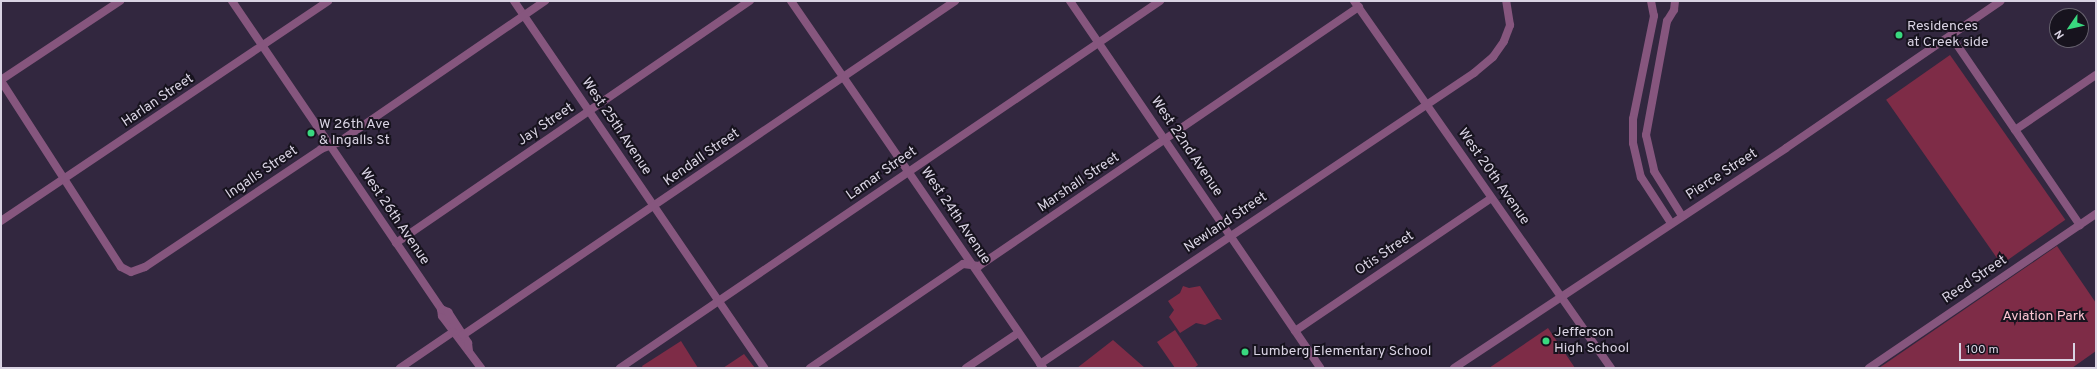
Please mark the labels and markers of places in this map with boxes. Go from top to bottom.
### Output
place label: Residences at Creek side [1907,19,1988,52]
marker: Residences at Creek side [1894,30,1904,40]
place label: W 26th Ave & Ingalls St [319,117,391,150]
marker: W 26th Ave & Ingalls St [306,128,316,138]
place label: Jefferson High School [1554,325,1629,358]
marker: Jefferson High School [1541,336,1551,346]
place label: Lumberg Elementary School [1253,344,1432,360]
marker: Lumberg Elementary School [1240,347,1250,357]

